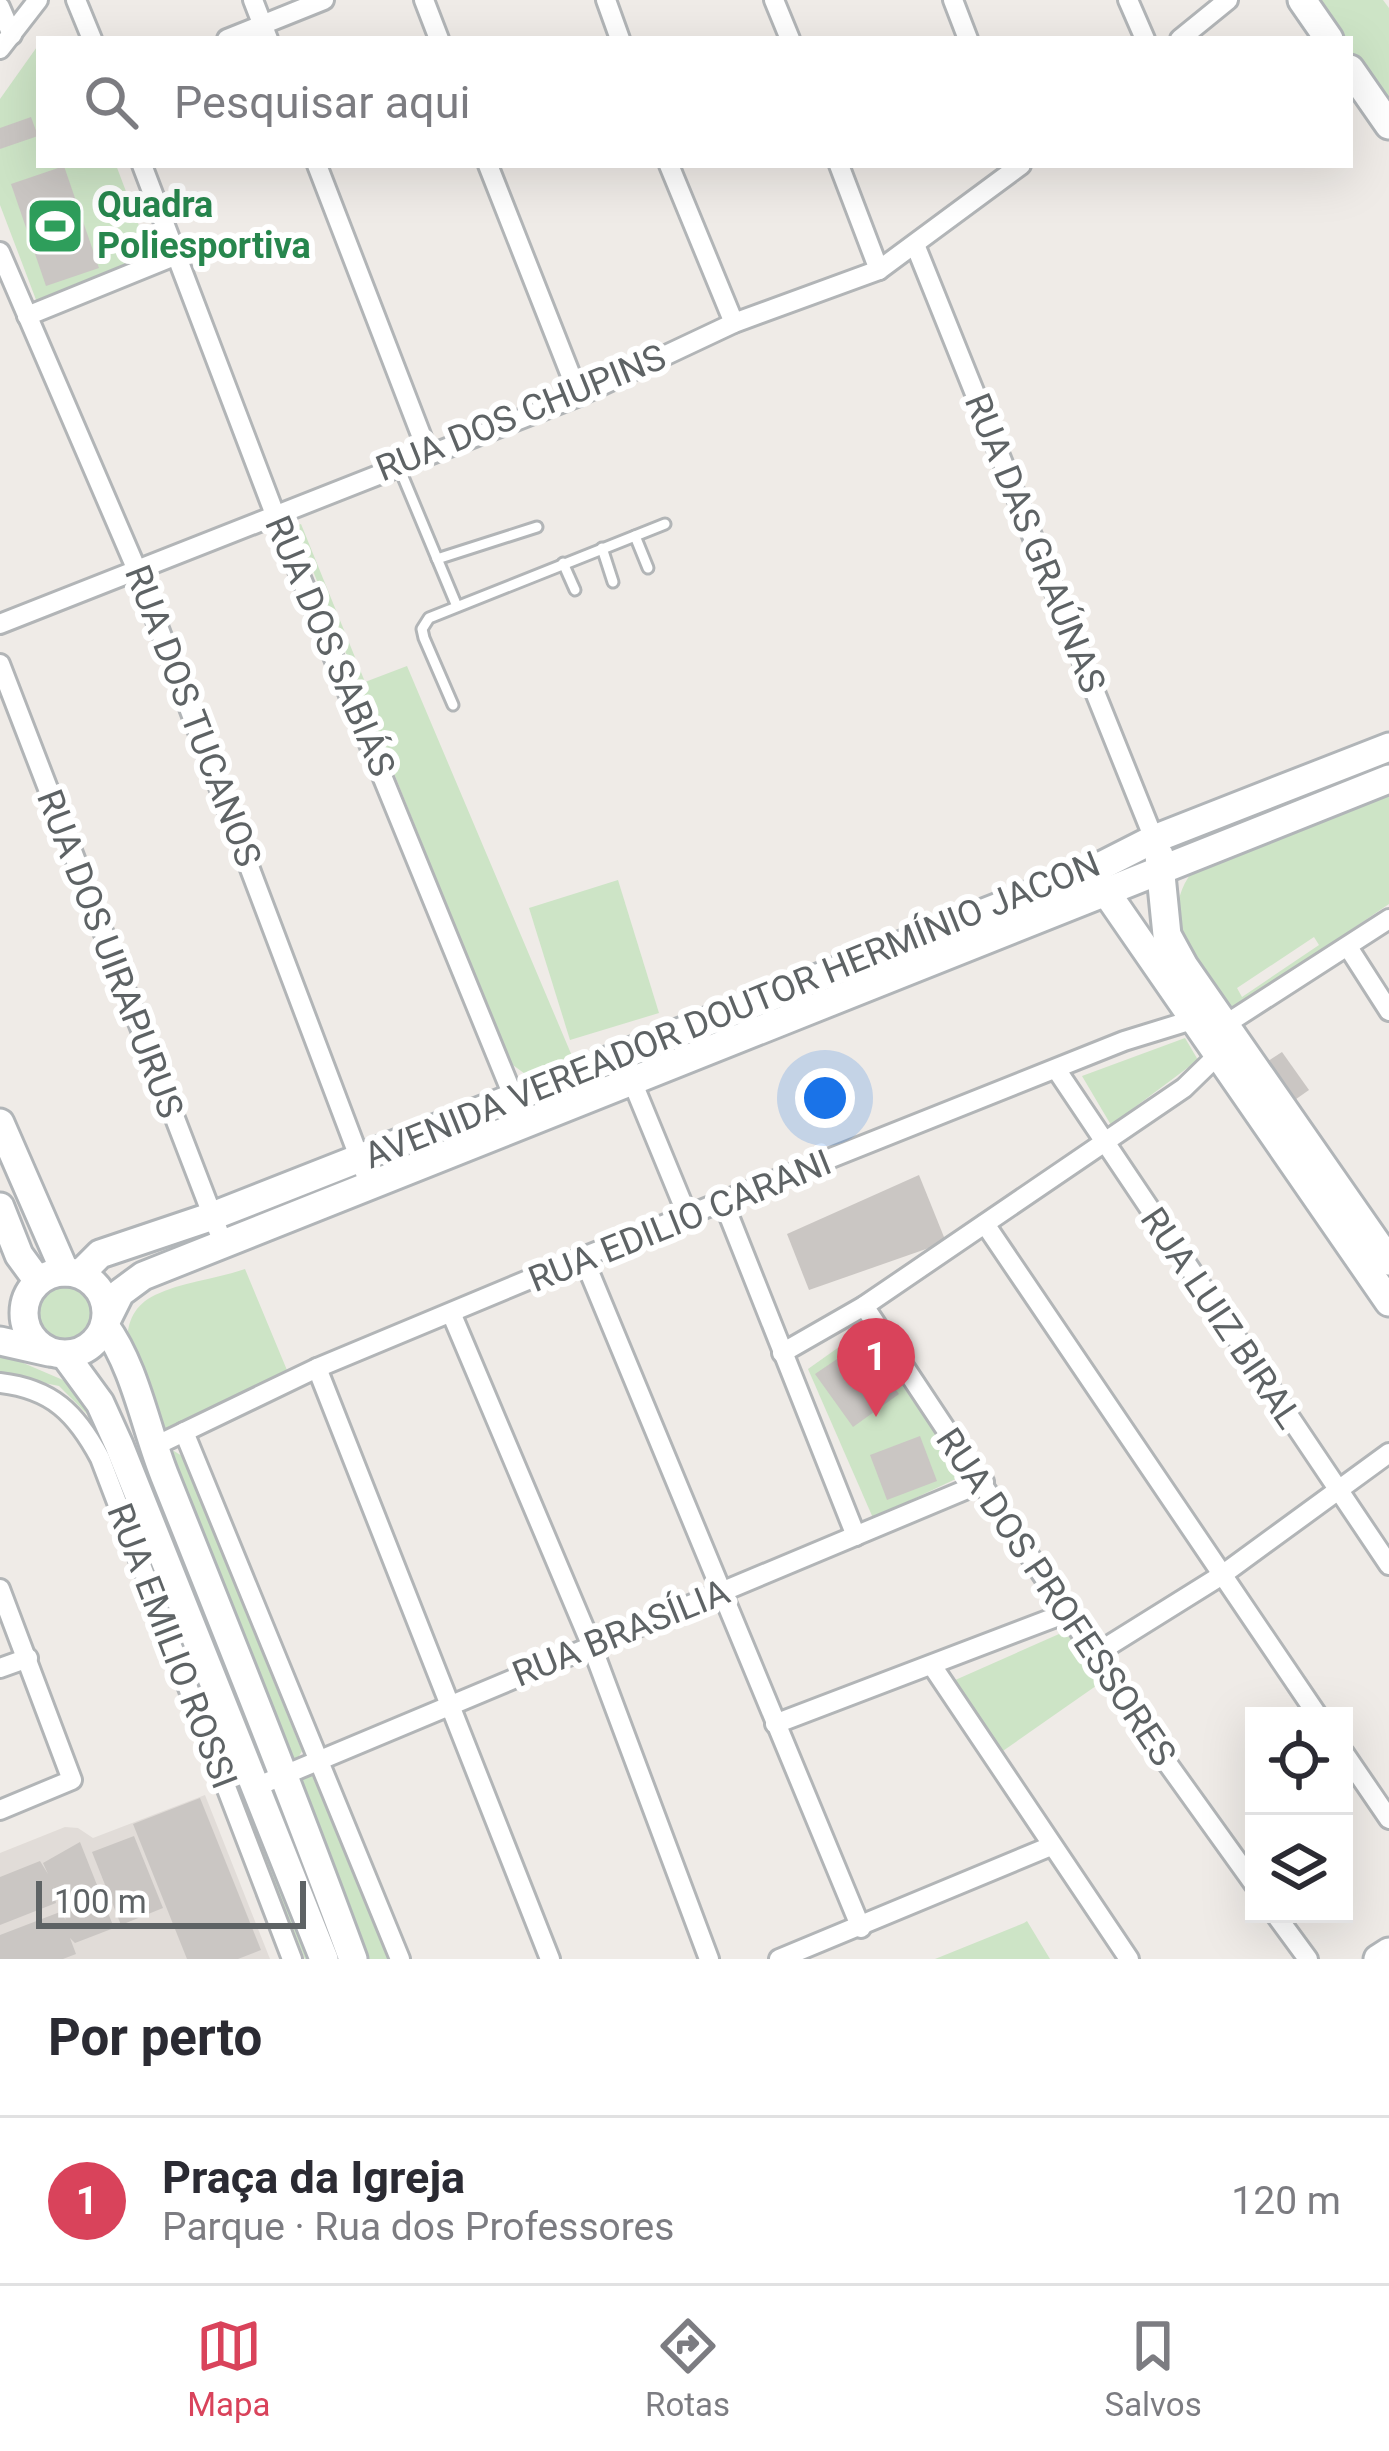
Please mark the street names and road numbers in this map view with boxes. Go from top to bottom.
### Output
street label: RUA DOS CHUPINS [370,336,672,490]
street label: RUA DAS GRAÚNAS [956,387,1115,699]
street label: RUA DOS SABIÁS [256,509,405,782]
street label: RUA DOS TUCANOS [116,560,270,872]
street label: RUA DOS UIRAPURUS [28,784,192,1124]
street label: AVENIDA VEREADOR DOUTOR HERMÍNIO JACON [358,842,1106,1177]
street label: RUA EDILIO CARANI [523,1141,837,1301]
street label: RUA LUIZ BIRAL [1132,1200,1310,1436]
street label: RUA DOS PROFESSORES [927,1420,1185,1774]
street label: RUA EMILIO ROSSI [98,1498,246,1794]
street label: RUA BRASÍLIA [506,1569,736,1696]

